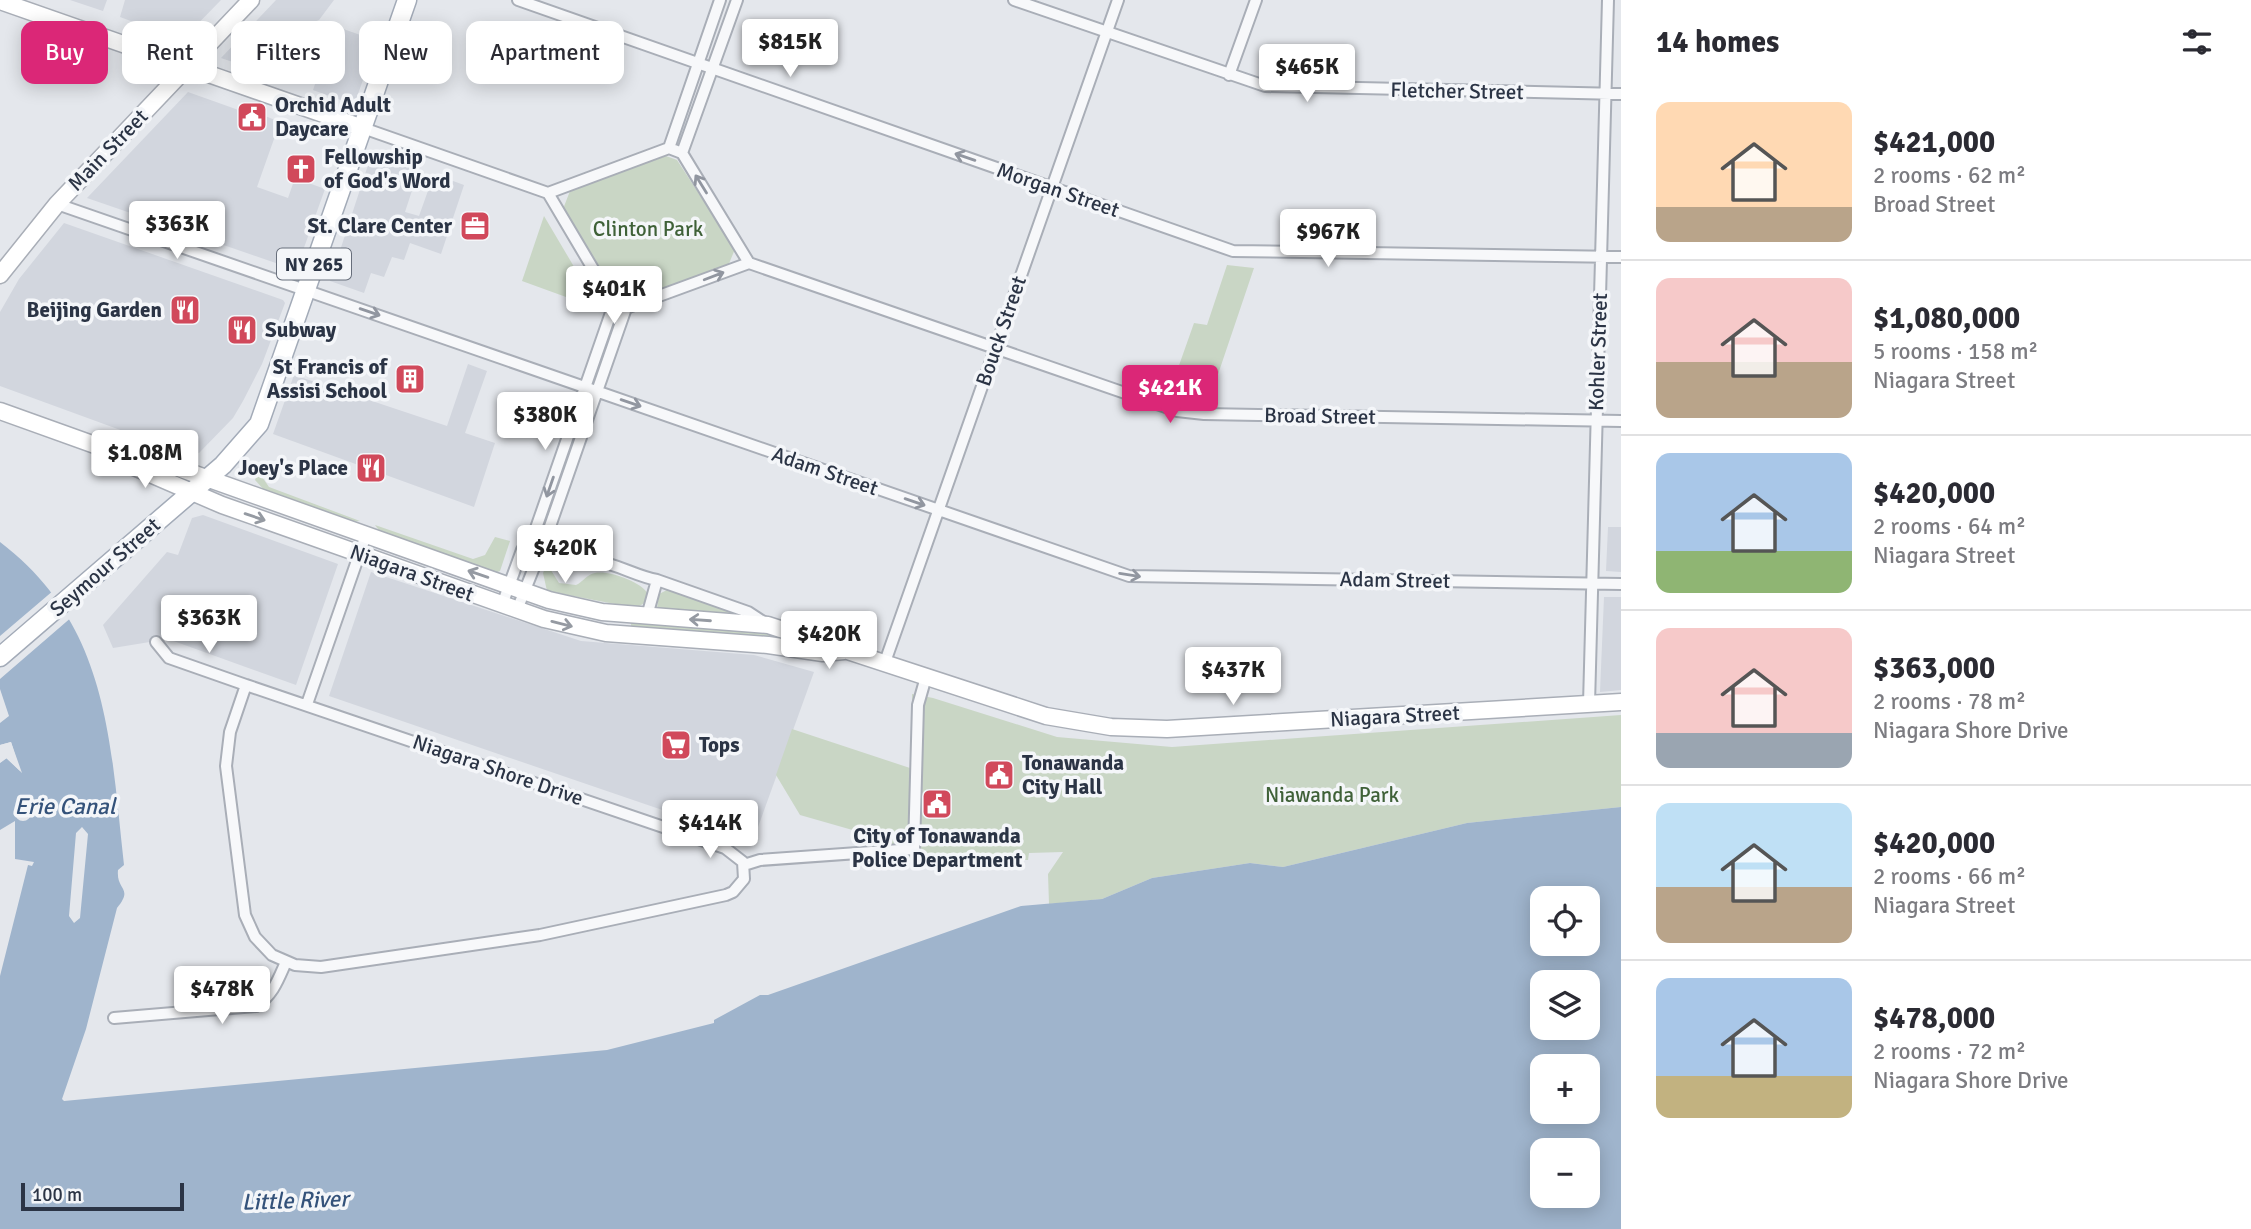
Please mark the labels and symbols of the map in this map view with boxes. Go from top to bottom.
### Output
pin: $815K [741,20,839,79]
pin: $465K [1258,44,1356,104]
street label: Fletcher Street [1390,77,1524,105]
place label: Orchid Adult Daycare [275,92,391,142]
public building icon: Orchid Adult Daycare [235,100,269,134]
street label: Main Street [62,104,154,196]
place label: Fellowship of God's Word [324,144,451,194]
one-way arrow [954,150,976,162]
church icon: Fellowship of God's Word [284,152,318,186]
street label: Morgan Street [993,157,1123,223]
one-way arrow [693,174,707,194]
pin: $363K [128,202,226,261]
office icon: St. Clare Center [458,209,492,243]
pin: $967K [1279,210,1377,269]
place label: St. Clare Center [307,213,453,239]
park label: Clinton Park [593,216,704,242]
road number: NY 265 [277,248,351,280]
pin: $401K [565,266,663,326]
one-way arrow [702,269,724,282]
street label: Bouck Street [970,272,1032,390]
restaurant icon: Beijing Garden [168,293,202,327]
street label: Kohler Street [1583,293,1613,411]
place label: Beijing Garden [27,297,162,323]
one-way arrow [358,307,380,319]
restaurant icon: Subway [225,313,259,347]
place label: Subway [265,317,337,343]
place label: St Francis of Assisi School [267,354,388,404]
building icon: St Francis of Assisi School [393,362,427,396]
pin: $421K [1121,366,1219,425]
pin: $380K [496,392,594,452]
one-way arrow [619,398,641,410]
street label: Broad Street [1264,402,1376,430]
pin: $1.08M [88,430,202,490]
street label: Adam Street [769,441,881,501]
restaurant icon: Joey's Place [354,451,388,485]
place label: Joey's Place [238,455,348,481]
one-way arrow [543,476,555,498]
one-way arrow [904,497,926,509]
street label: Seymour Street [44,512,166,622]
one-way arrow [244,512,266,524]
pin: $420K [516,526,614,585]
street label: Niagara Street [347,539,477,607]
street label: Adam Street [1340,566,1450,594]
one-way arrow [468,567,490,580]
one-way arrow [1118,568,1141,581]
pin: $363K [160,596,258,655]
pin: $420K [780,612,878,671]
one-way arrow [689,613,711,626]
one-way arrow [551,618,573,631]
pin: $437K [1184,648,1282,707]
street label: Niagara Street [1329,700,1461,732]
supermarket icon: Tops [659,728,693,762]
street label: Niagara Shore Drive [409,729,587,811]
place label: Tops [699,732,739,758]
place label: Tonawanda City Hall [1022,750,1124,800]
public building icon: Tonawanda City Hall [982,758,1016,792]
park label: Niawanda Park [1265,782,1400,808]
public building icon: City of Tonawanda Police Department [920,787,954,821]
water label: Erie Canal [14,792,118,821]
pin: $414K [661,800,759,860]
place label: City of Tonawanda Police Department [852,823,1022,873]
pin: $478K [173,967,271,1026]
scale bar [21,1180,184,1212]
water label: Little River [241,1184,352,1217]

